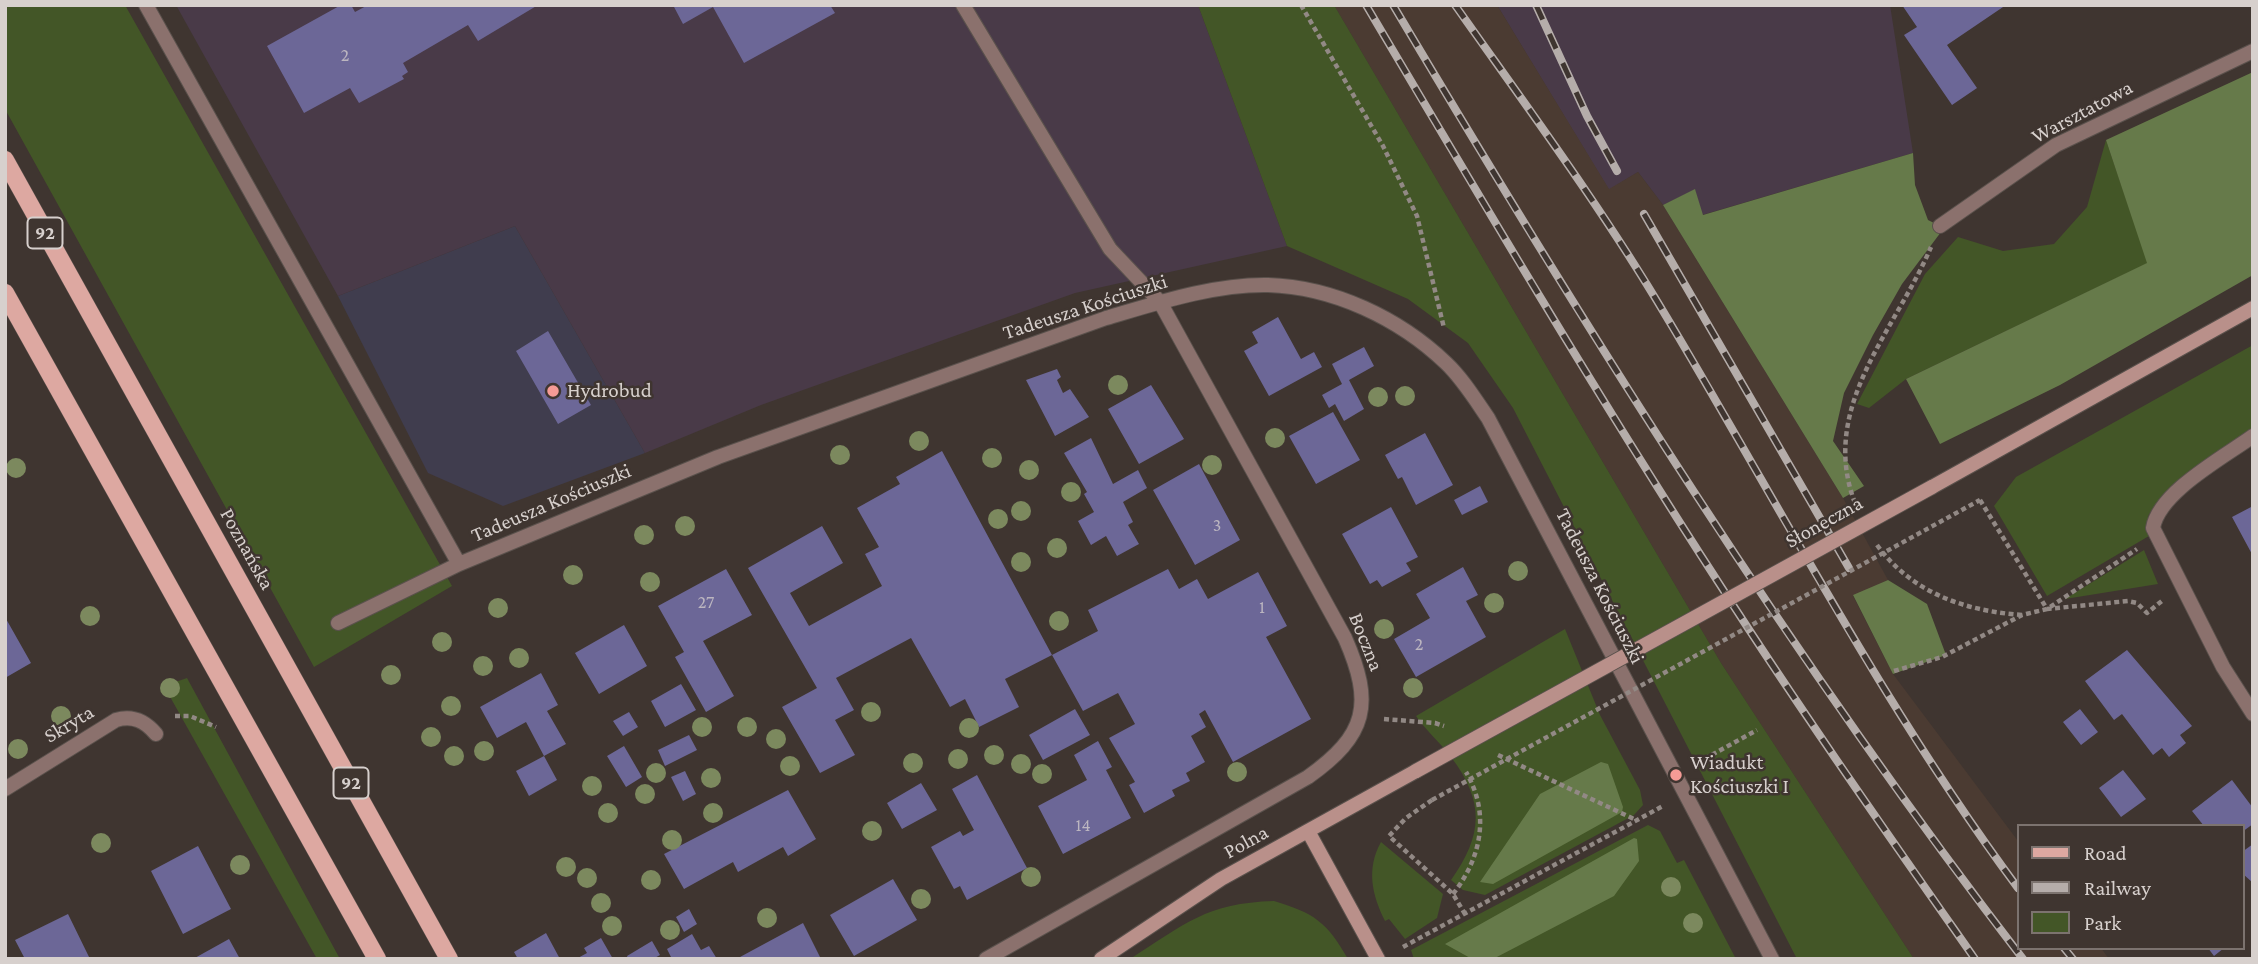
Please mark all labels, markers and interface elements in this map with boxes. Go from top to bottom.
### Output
house number: 2 [341,44,349,66]
street label: Warsztatowa [2027,75,2137,149]
road number: 92 [28,218,62,248]
street label: Tadeusza Kościuszki [1000,269,1170,345]
place label: Hydrobud [567,378,652,404]
marker: Hydrobud [545,383,561,399]
street label: Tadeusza Kościuszki [467,458,635,548]
street label: Słoneczna [1781,490,1867,554]
street label: Poznańska [214,504,280,594]
street label: Tadeusza Kościuszki [1550,504,1650,668]
house number: 3 [1213,514,1221,536]
house number: 27 [698,591,714,613]
house number: 1 [1259,596,1265,618]
street label: Boczna [1343,609,1389,675]
house number: 2 [1415,633,1423,655]
street label: Skryta [40,699,98,749]
place label: Wiadukt Kościuszki I [1690,750,1789,800]
marker: Wiadukt Kościuszki I [1668,767,1684,783]
road number: 92 [334,768,368,798]
house number: 14 [1075,814,1091,836]
street label: Polna [1219,820,1273,864]
legend [2016,824,2244,950]
text: Road [2084,841,2127,865]
text: Railway [2084,876,2151,900]
text: Park [2084,911,2121,935]

